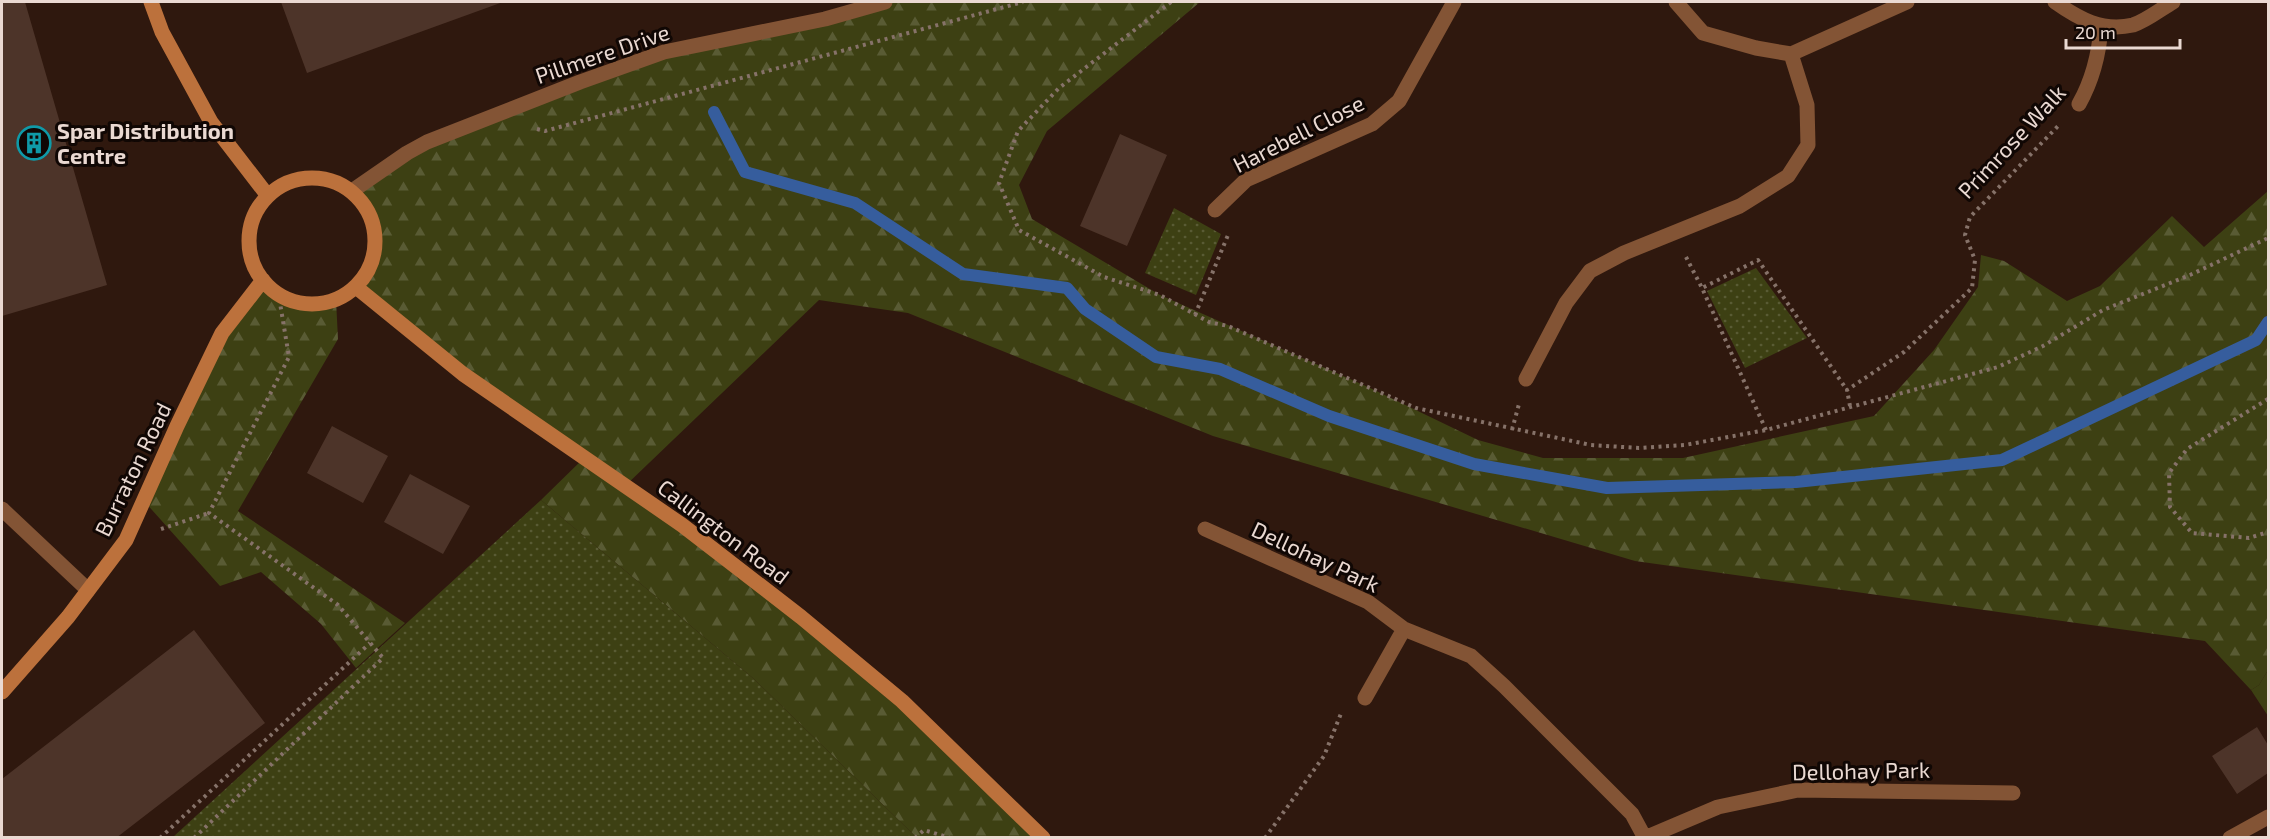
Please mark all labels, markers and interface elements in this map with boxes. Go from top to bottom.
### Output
scale bar [2066,12,2180,50]
street label: Pillmere Drive [532,18,672,88]
text: 20 m [2075,21,2116,43]
street label: Primrose Walk [1952,79,2070,203]
street label: Harebell Close [1228,89,1368,177]
place label: Spar Distribution Centre [57,117,234,168]
building icon: Spar Distribution Centre [16,125,52,161]
street label: Burraton Road [89,398,175,540]
street label: Callington Road [653,473,795,589]
street label: Dellohay Park [1248,515,1384,597]
street label: Dellohay Park [1792,756,1930,784]

